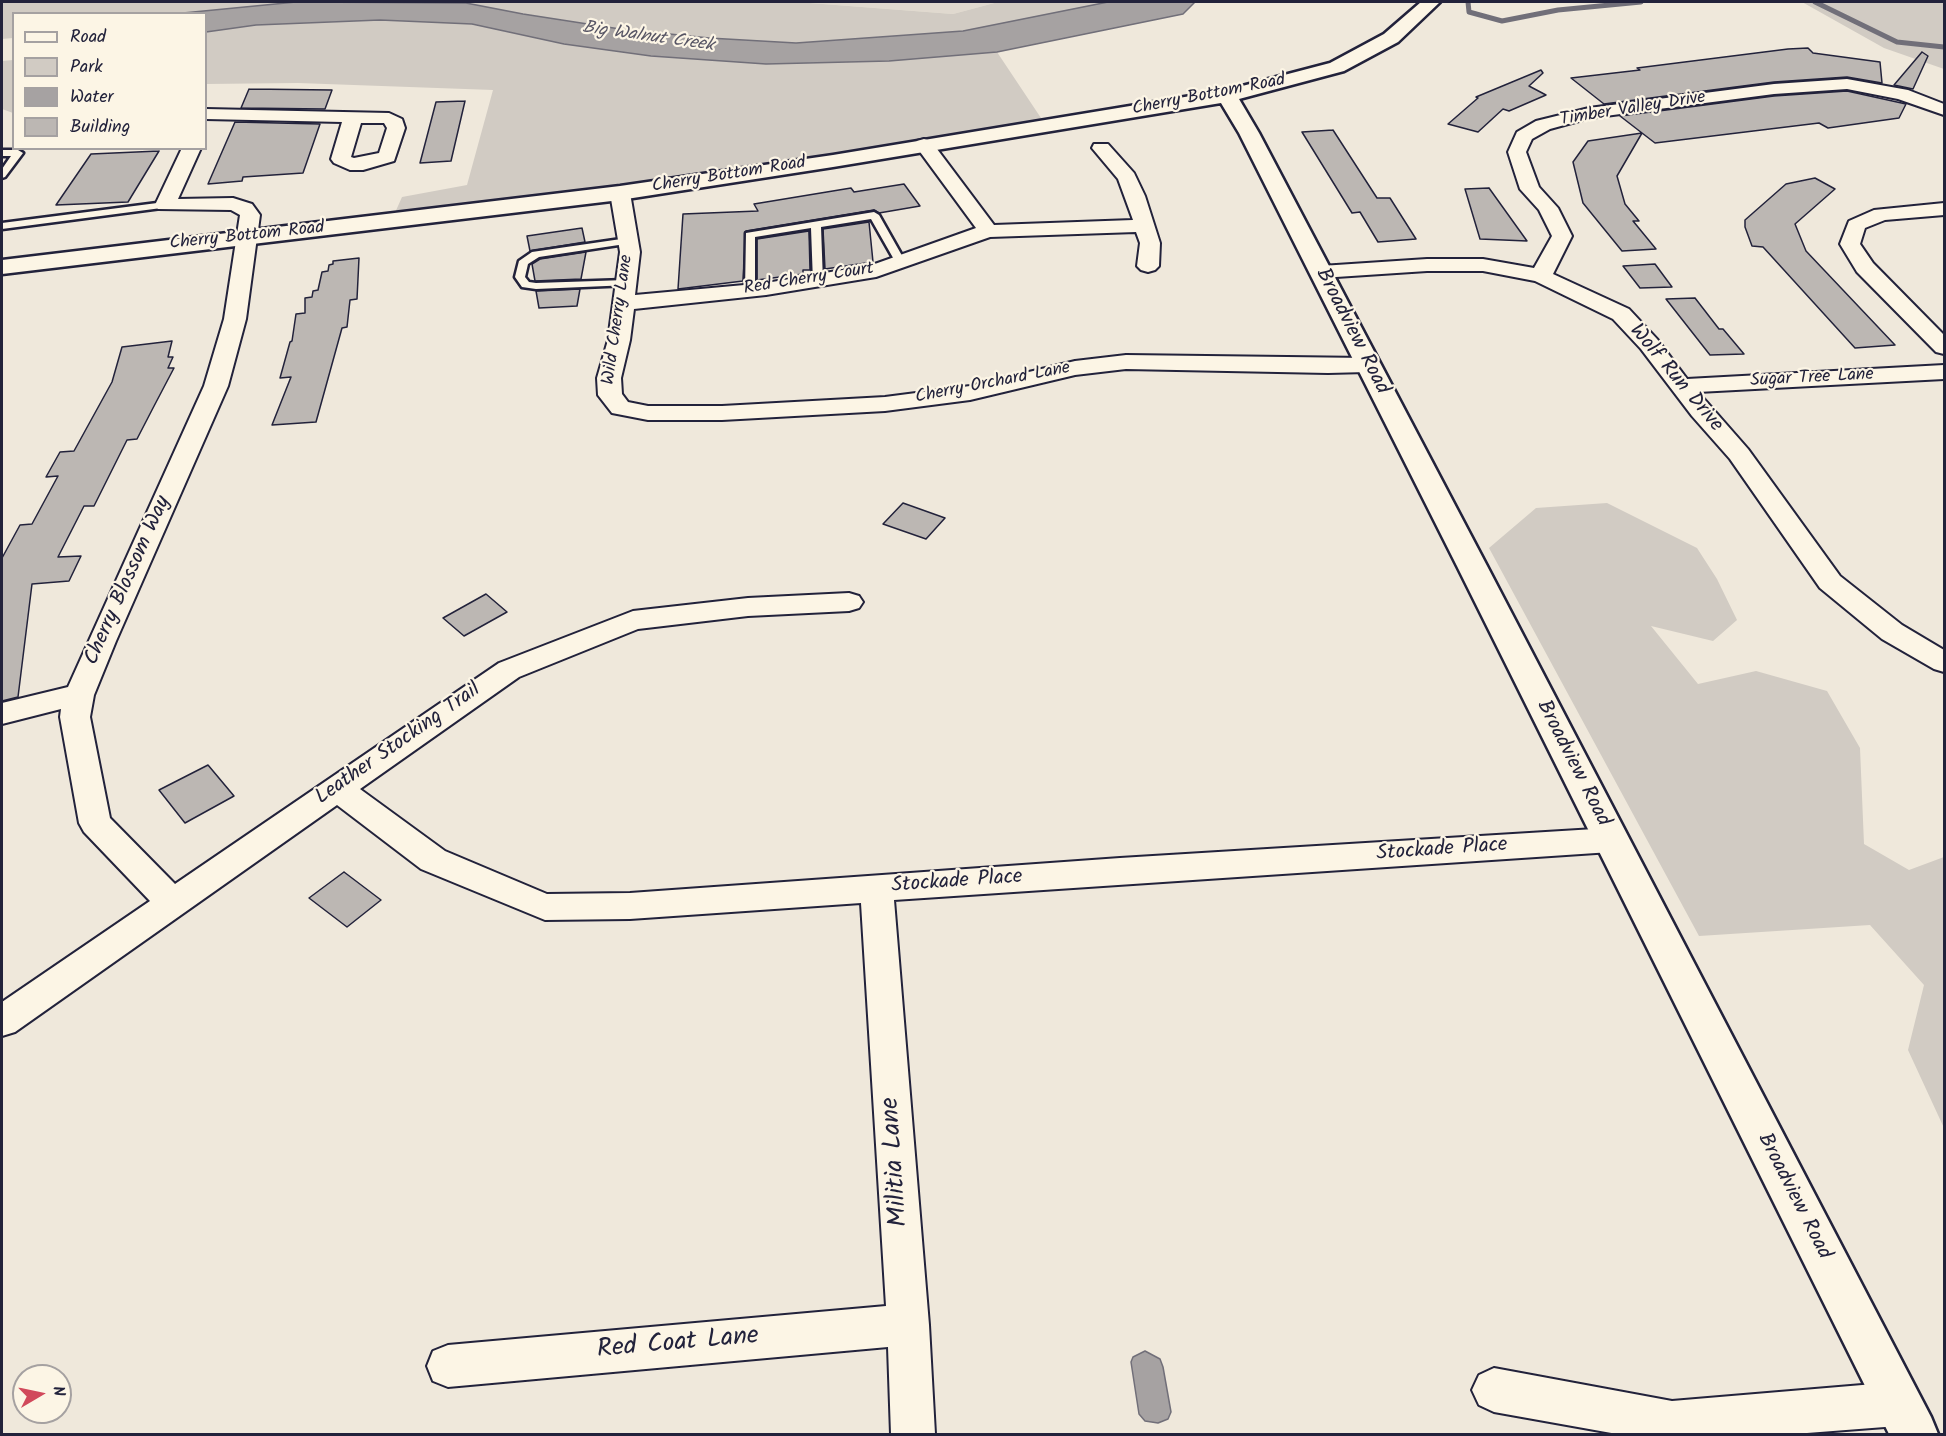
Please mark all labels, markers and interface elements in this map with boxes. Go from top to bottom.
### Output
legend [12,12,207,150]
water label: Big Walnut Creek [581,18,715,58]
text: Road [70,23,106,52]
text: Park [70,53,103,82]
street label: Cherry Bottom Road [1131,71,1287,121]
text: Water [70,83,114,112]
street label: Timber Valley Drive [1559,88,1707,132]
text: Building [70,113,130,142]
street label: Cherry Bottom Road [651,153,807,199]
street label: Cherry Bottom Road [169,218,325,256]
street label: Wild Cherry Lane [599,254,639,386]
street label: Red Cherry Court [742,259,876,301]
street label: Broadview Road [1308,265,1394,399]
street label: Wolf Run Drive [1623,320,1727,438]
street label: Cherry Orchard Lane [914,358,1072,410]
street label: Sugar Tree Lane [1750,365,1874,393]
street label: Cherry Blossom Way [80,493,178,669]
street label: Leather Stocking Trail [312,679,486,811]
street label: Broadview Road [1529,697,1615,831]
street label: Stockade Place [1376,834,1508,868]
street label: Stockade Place [891,866,1023,900]
street label: Militia Lane [877,1096,917,1228]
street label: Broadview Road [1750,1130,1836,1264]
street label: Red Coat Lane [596,1322,760,1368]
north arrow [12,1364,72,1424]
text: N [45,1384,71,1398]

